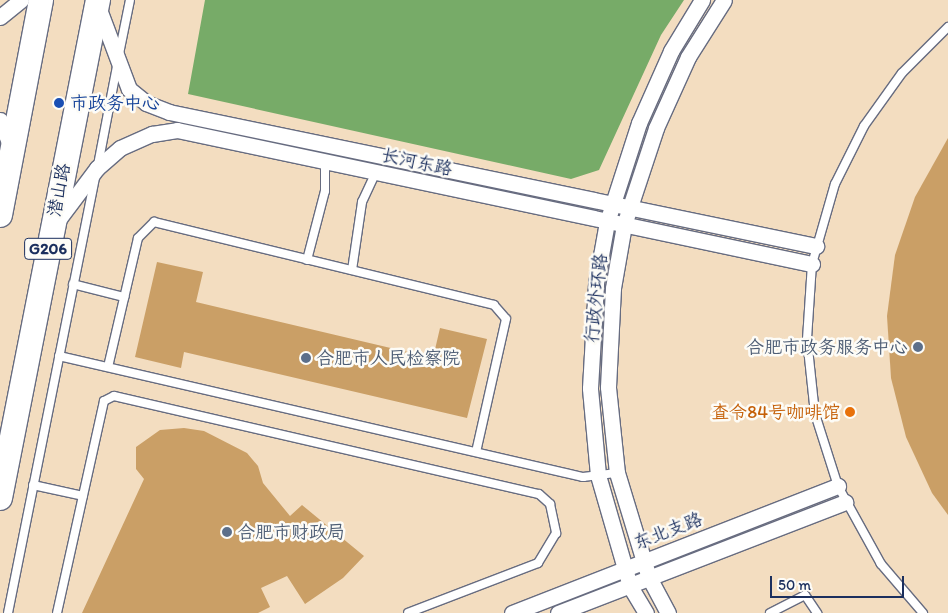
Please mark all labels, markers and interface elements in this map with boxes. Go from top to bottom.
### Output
place label: 市政务中心 [70,92,160,114]
marker: 市政务中心 [52,96,66,110]
street label: 长河东路 [380,144,454,180]
street label: 潜山路 [43,161,75,219]
road number: G206 [23,235,73,262]
street label: 行政外环路 [581,252,611,344]
place label: 合肥市政务服务中心 [746,336,908,358]
marker: 合肥市政务服务中心 [912,341,924,353]
place label: 合肥市人民检察院 [316,347,460,369]
marker: 合肥市人民检察院 [300,352,312,364]
place label: 查令84号咖啡馆 [711,401,840,423]
marker: 查令84号咖啡馆 [844,406,856,418]
street label: 东北支路 [631,508,705,554]
place label: 合肥市财政局 [237,521,345,543]
marker: 合肥市财政局 [221,526,233,538]
scale bar [773,566,907,598]
text: 50 m [778,576,811,594]

